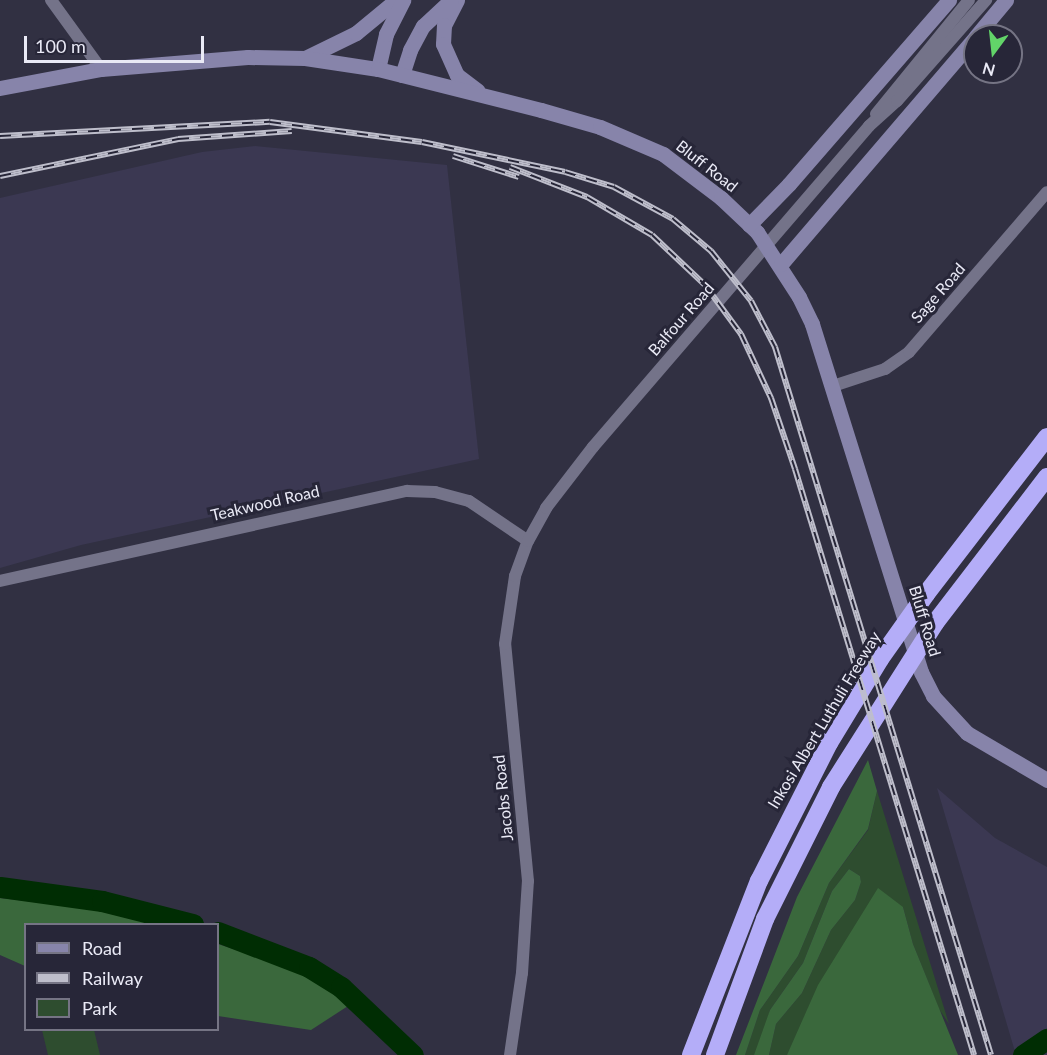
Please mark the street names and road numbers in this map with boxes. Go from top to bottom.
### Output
street label: Bluff Road [672,136,742,196]
street label: Sage Road [907,259,969,327]
street label: Balfour Road [644,278,718,360]
street label: Teakwood Road [209,481,321,525]
street label: Bluff Road [905,583,945,659]
street label: Inkosi Albert Luthuli Freeway [763,628,885,812]
street label: Jacobs Road [489,754,517,842]

